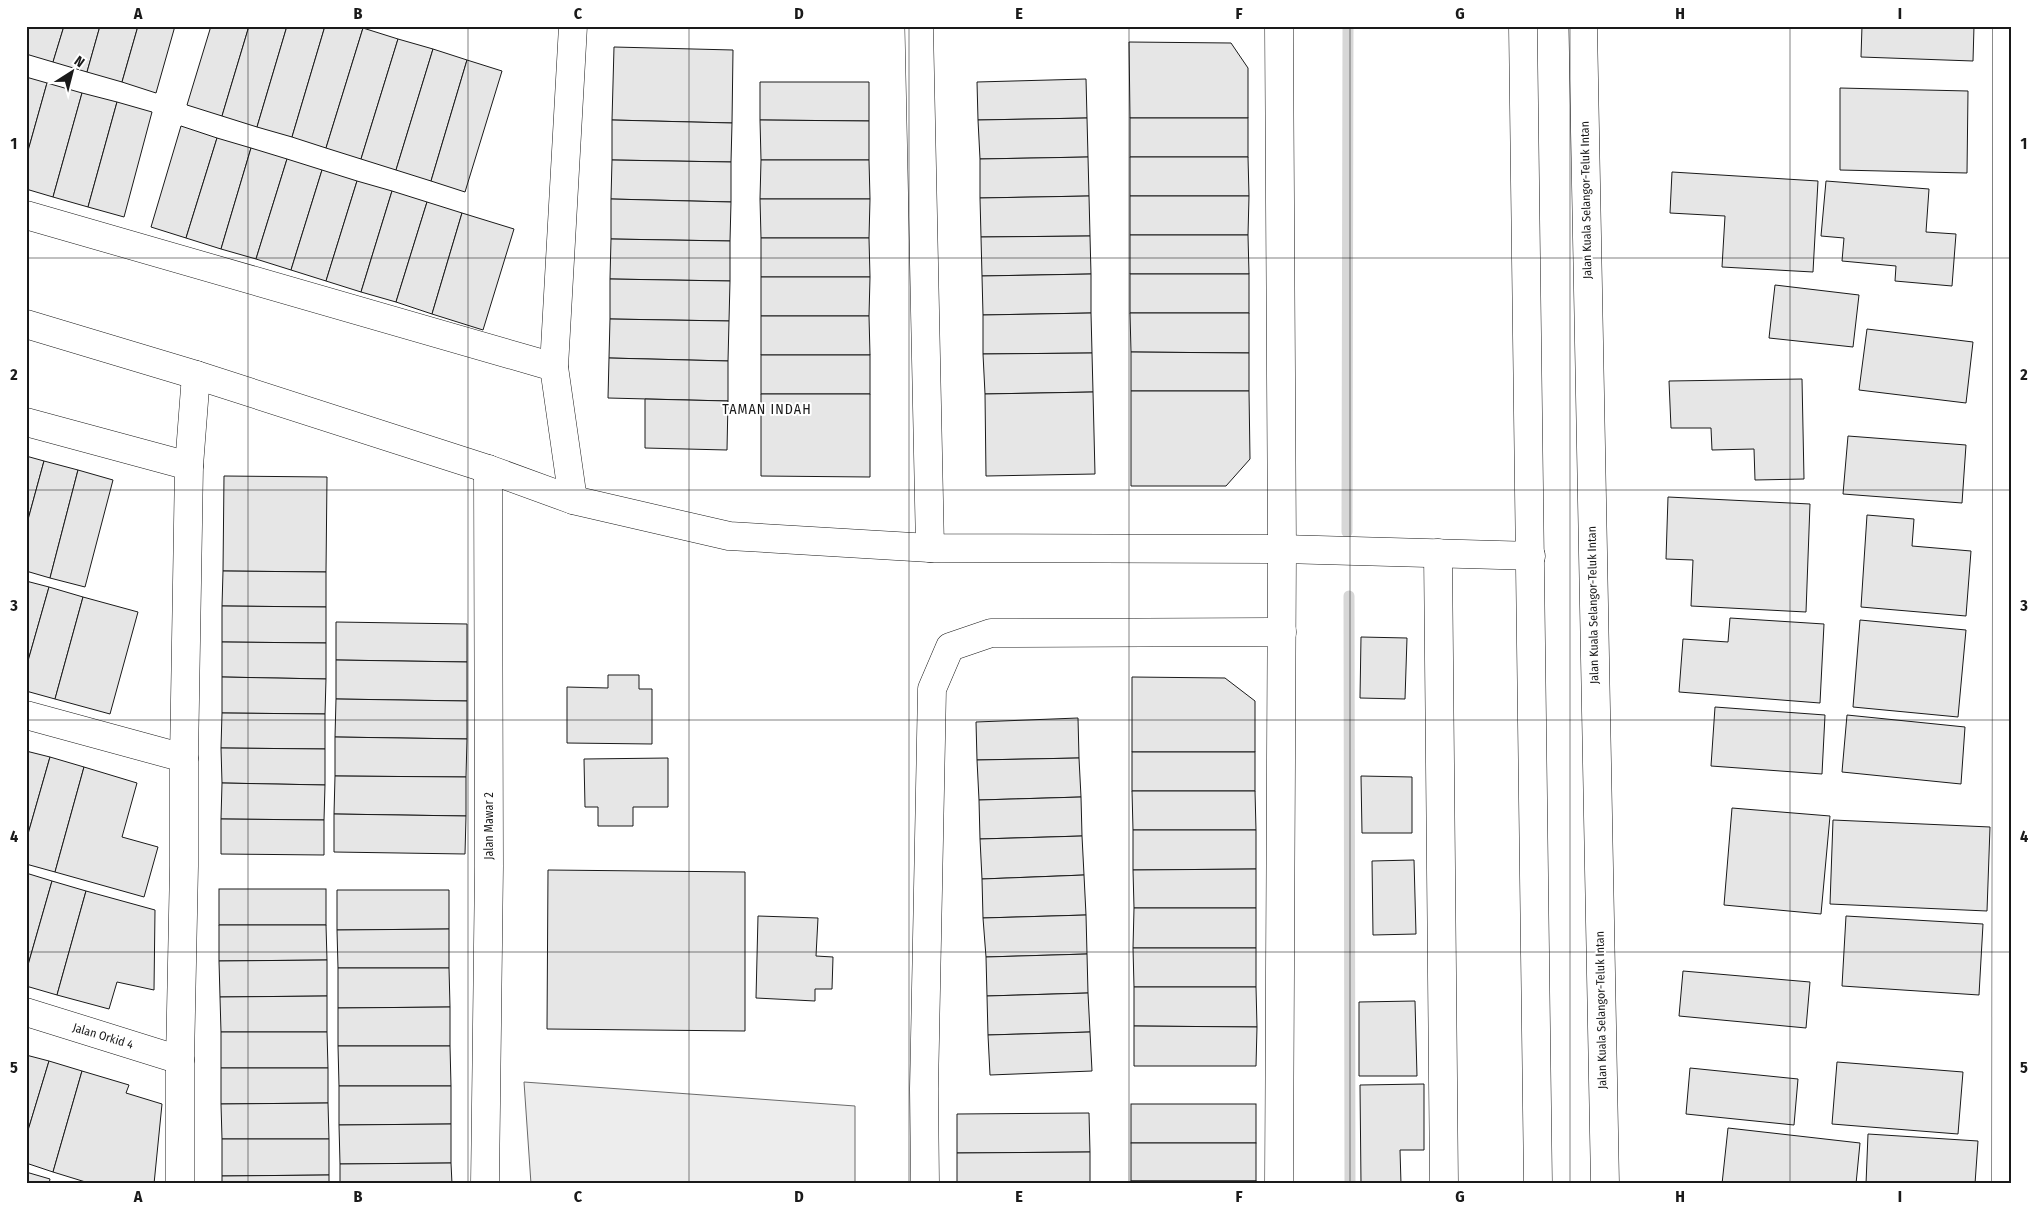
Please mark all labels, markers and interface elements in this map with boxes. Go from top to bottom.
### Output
text: A [133,4,143,23]
text: B [354,4,363,23]
text: C [574,4,583,23]
text: D [794,4,804,23]
text: E [1015,4,1023,23]
text: F [1235,4,1243,23]
text: G [1455,4,1465,23]
text: H [1675,4,1685,23]
text: I [1898,4,1902,23]
north arrow [48,48,98,98]
text: N [71,53,88,71]
street label: Jalan Kuala Selangor-Teluk Intan [1578,121,1594,279]
text: 1 [11,134,17,153]
text: 1 [2021,134,2027,153]
text: 2 [9,365,18,384]
text: 2 [2019,365,2028,384]
district label: TAMAN INDAH [722,401,812,418]
street label: Jalan Kuala Selangor-Teluk Intan [1585,526,1601,684]
text: 3 [9,596,18,615]
text: 3 [2019,596,2028,615]
street label: Jalan Mawar 2 [482,792,496,860]
text: 4 [10,827,18,846]
text: 4 [2020,827,2028,846]
street label: Jalan Kuala Selangor-Teluk Intan [1593,931,1609,1089]
street label: Jalan Orkid 4 [71,1020,135,1052]
text: 5 [10,1058,18,1077]
text: 5 [2020,1058,2028,1077]
text: A [133,1187,143,1206]
text: B [354,1187,363,1206]
text: C [574,1187,583,1206]
text: D [794,1187,804,1206]
text: E [1015,1187,1023,1206]
text: F [1235,1187,1243,1206]
text: G [1455,1187,1465,1206]
text: H [1675,1187,1685,1206]
text: I [1898,1187,1902,1206]

